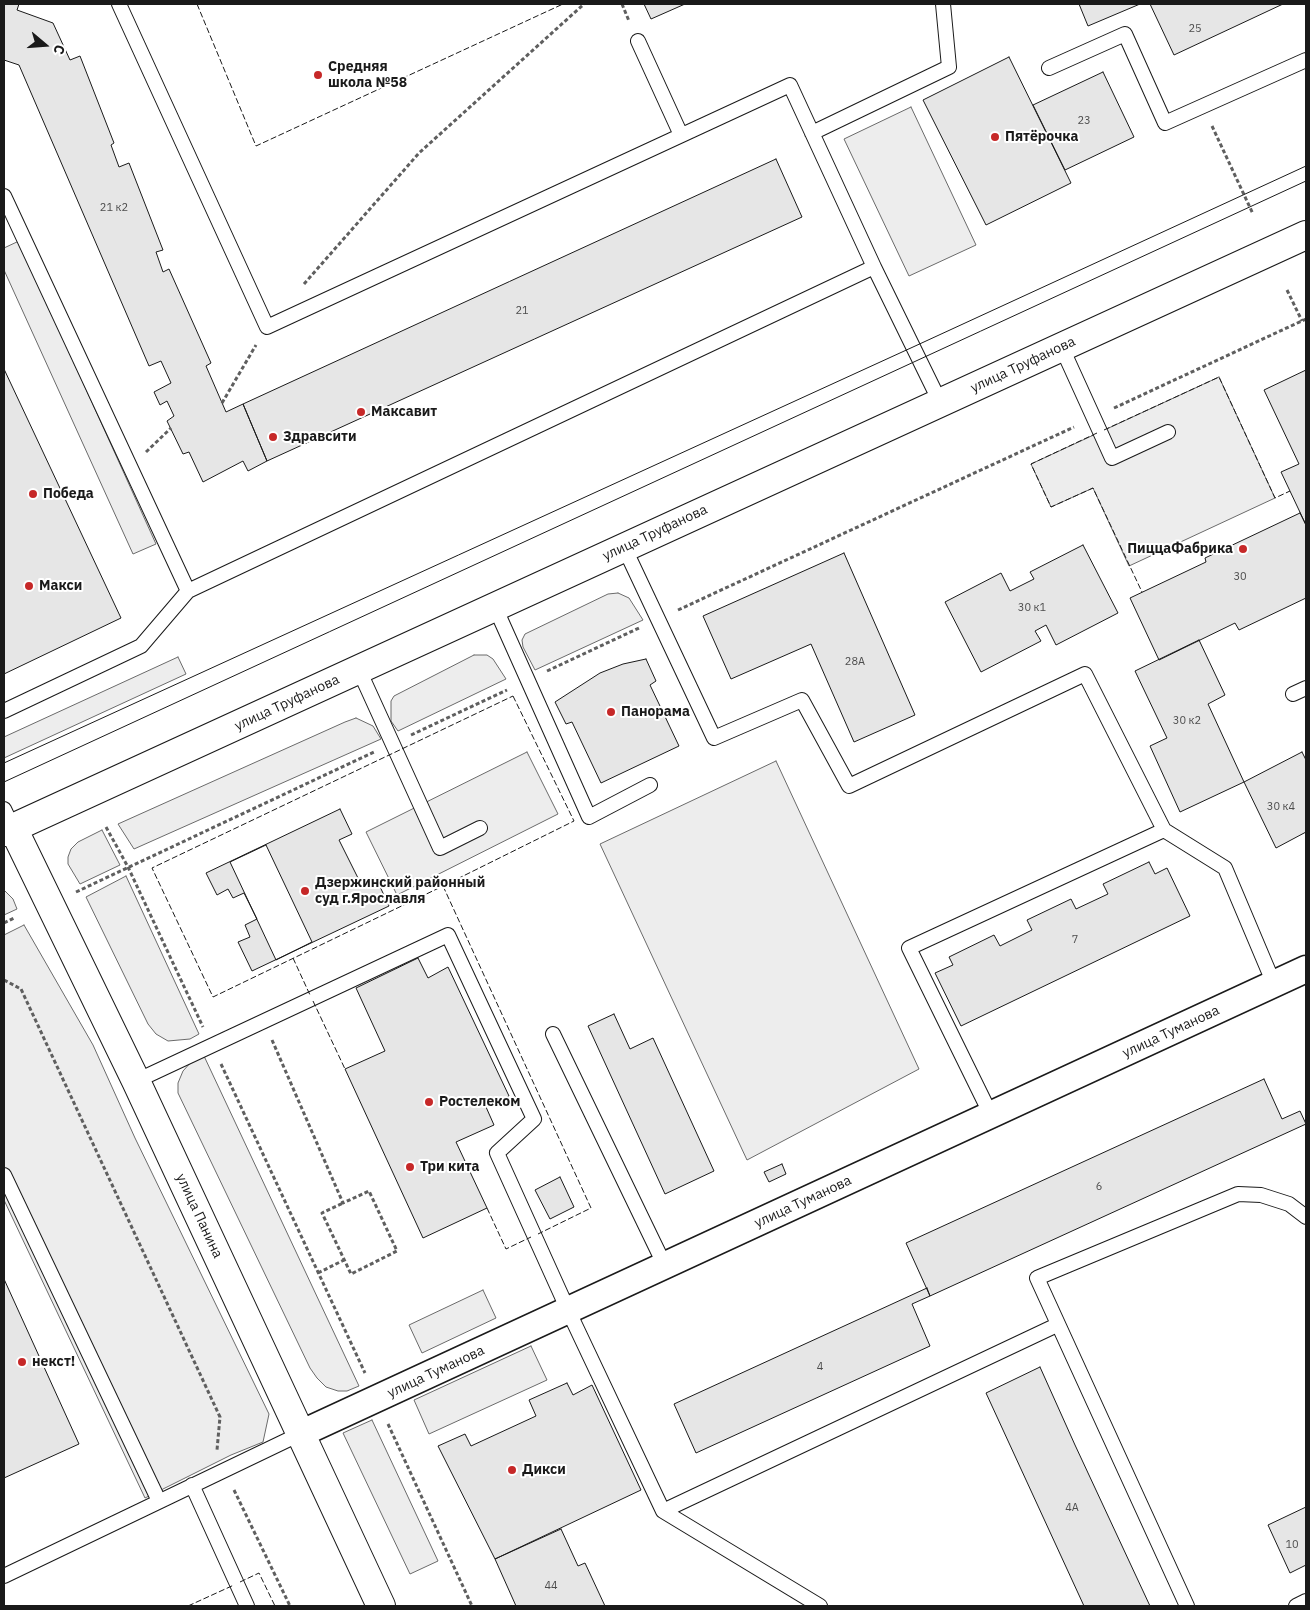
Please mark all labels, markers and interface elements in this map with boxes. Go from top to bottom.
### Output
north arrow [20,20,70,70]
house number: 25 [1188,22,1202,36]
text: С [49,43,69,57]
place label: Средняя школа №58 [328,59,407,92]
marker: Средняя школа №58 [312,69,324,81]
house number: 23 [1077,114,1091,128]
place label: Пятёрочка [1005,129,1078,145]
marker: Пятёрочка [989,131,1001,143]
house number: 21 к2 [100,201,128,215]
house number: 21 [515,304,529,318]
street label: улица Труфанова [968,333,1078,397]
place label: Максавит [371,404,437,420]
marker: Максавит [355,406,367,418]
place label: Здравсити [283,429,356,445]
marker: Здравсити [267,431,279,443]
place label: Победа [43,486,94,502]
marker: Победа [27,488,39,500]
street label: улица Труфанова [600,501,710,565]
place label: ПиццаФабрика [1127,541,1233,557]
marker: ПиццаФабрика [1237,543,1249,555]
house number: 30 [1233,570,1247,584]
place label: Макси [39,578,82,594]
marker: Макси [23,580,35,592]
house number: 30 к1 [1018,601,1046,615]
house number: 28А [845,655,865,669]
street label: улица Труфанова [232,671,342,735]
place label: Панорама [621,704,690,720]
marker: Панорама [605,706,617,718]
house number: 30 к2 [1173,714,1201,728]
house number: 30 к4 [1267,800,1295,814]
place label: Дзержинский районный суд г.Ярославля [315,875,485,908]
marker: Дзержинский районный суд г.Ярославля [299,885,311,897]
house number: 7 [1072,933,1078,947]
street label: улица Туманова [1120,1002,1222,1062]
place label: Ростелеком [439,1094,520,1110]
marker: Ростелеком [423,1096,435,1108]
place label: Три кита [420,1159,480,1175]
marker: Три кита [404,1161,416,1173]
street label: улица Панина [172,1171,226,1261]
street label: улица Туманова [752,1172,854,1232]
house number: 6 [1096,1180,1102,1194]
street label: улица Туманова [385,1342,487,1402]
place label: некст! [32,1354,75,1370]
marker: некст! [16,1356,28,1368]
house number: 4 [817,1360,823,1374]
place label: Дикси [522,1462,566,1478]
marker: Дикси [506,1464,518,1476]
house number: 4А [1065,1501,1079,1515]
house number: 10 [1285,1538,1299,1552]
house number: 44 [544,1579,558,1593]

